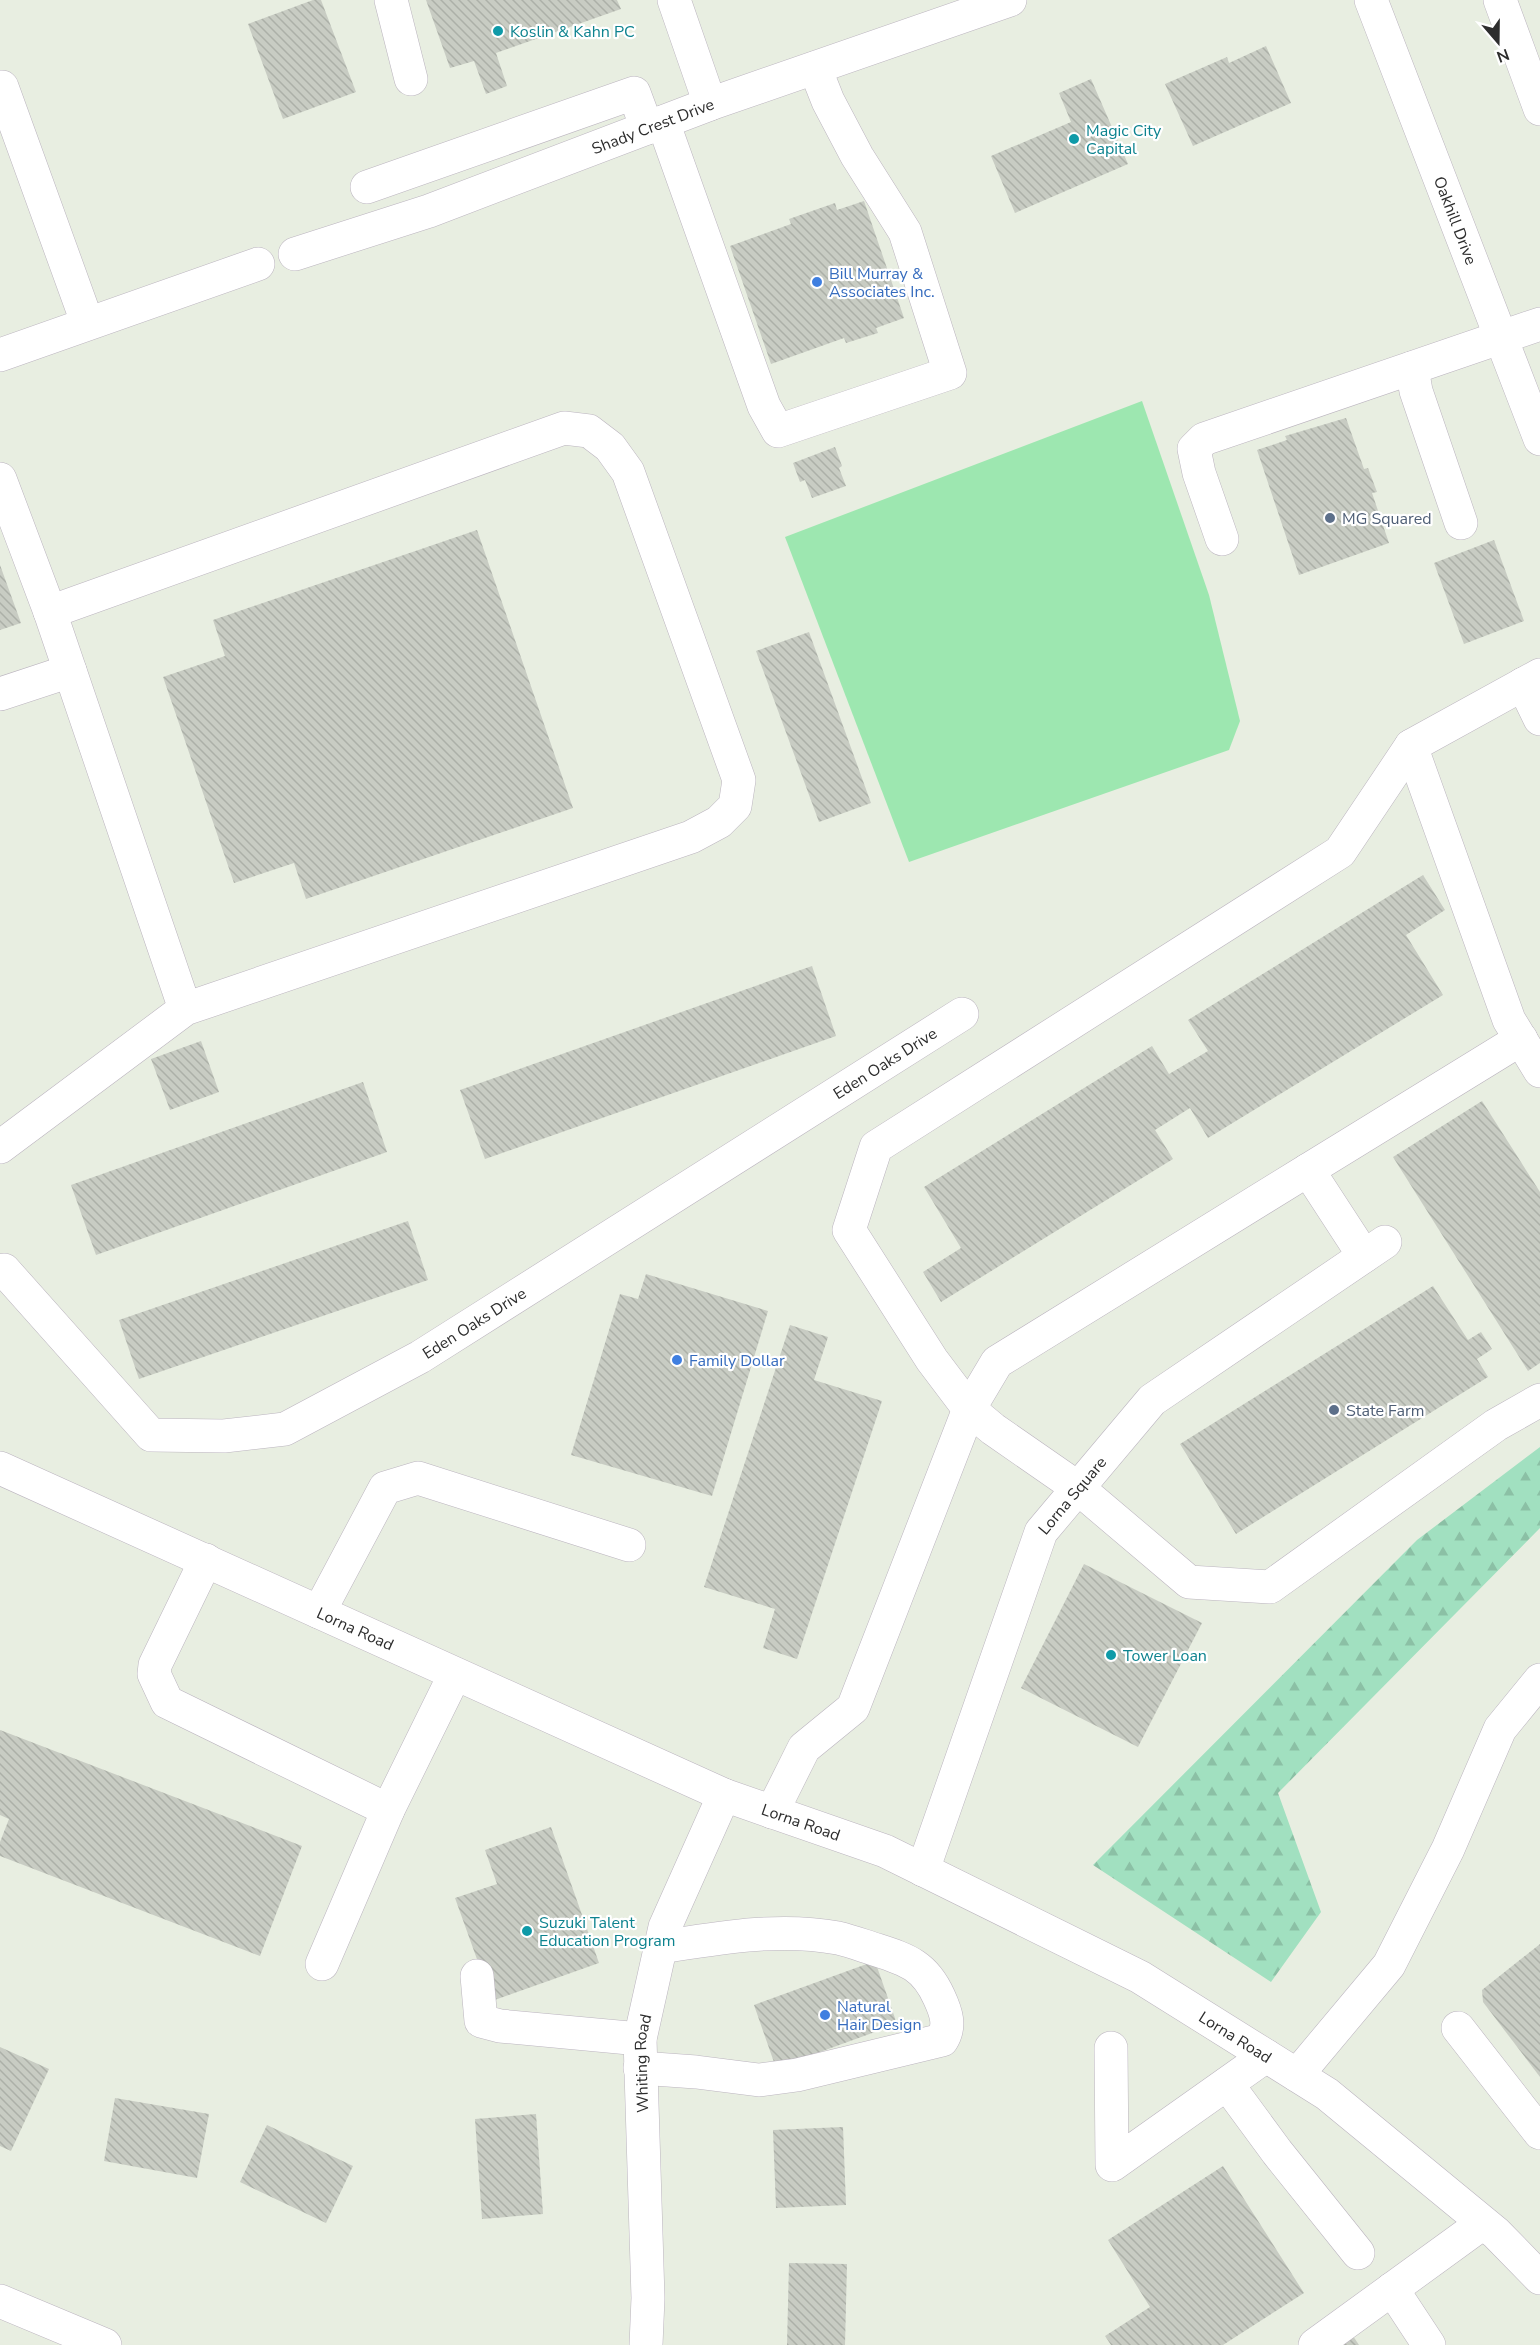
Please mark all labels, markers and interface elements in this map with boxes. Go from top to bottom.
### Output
north arrow [1468,12,1528,72]
place label: Koslin & Kahn PC [510,21,635,43]
marker: Koslin & Kahn PC [491,24,505,38]
text: N [1493,43,1512,68]
street label: Shady Crest Drive [589,93,717,160]
place label: Magic City Capital [1086,120,1162,160]
marker: Magic City Capital [1067,132,1081,146]
street label: Oakhill Drive [1428,173,1482,268]
place label: Bill Murray & Associates Inc. [829,263,935,303]
marker: Bill Murray & Associates Inc. [810,275,824,289]
place label: MG Squared [1342,508,1432,530]
marker: MG Squared [1323,511,1337,525]
street label: Eden Oaks Drive [829,1023,941,1105]
street label: Eden Oaks Drive [419,1283,531,1365]
place label: Family Dollar [689,1350,785,1372]
marker: Family Dollar [670,1353,684,1367]
place label: State Farm [1346,1400,1424,1422]
marker: State Farm [1327,1403,1341,1417]
street label: Lorna Square [1033,1452,1112,1540]
street label: Lorna Road [313,1603,397,1656]
place label: Tower Loan [1123,1645,1207,1667]
marker: Tower Loan [1104,1648,1118,1662]
street label: Lorna Road [758,1799,843,1847]
place label: Suzuki Talent Education Program [539,1912,676,1952]
marker: Suzuki Talent Education Program [520,1924,534,1938]
place label: Natural Hair Design [837,1996,921,2036]
street label: Lorna Road [1194,2006,1276,2069]
marker: Natural Hair Design [818,2008,832,2022]
street label: Whiting Road [630,2012,657,2113]

